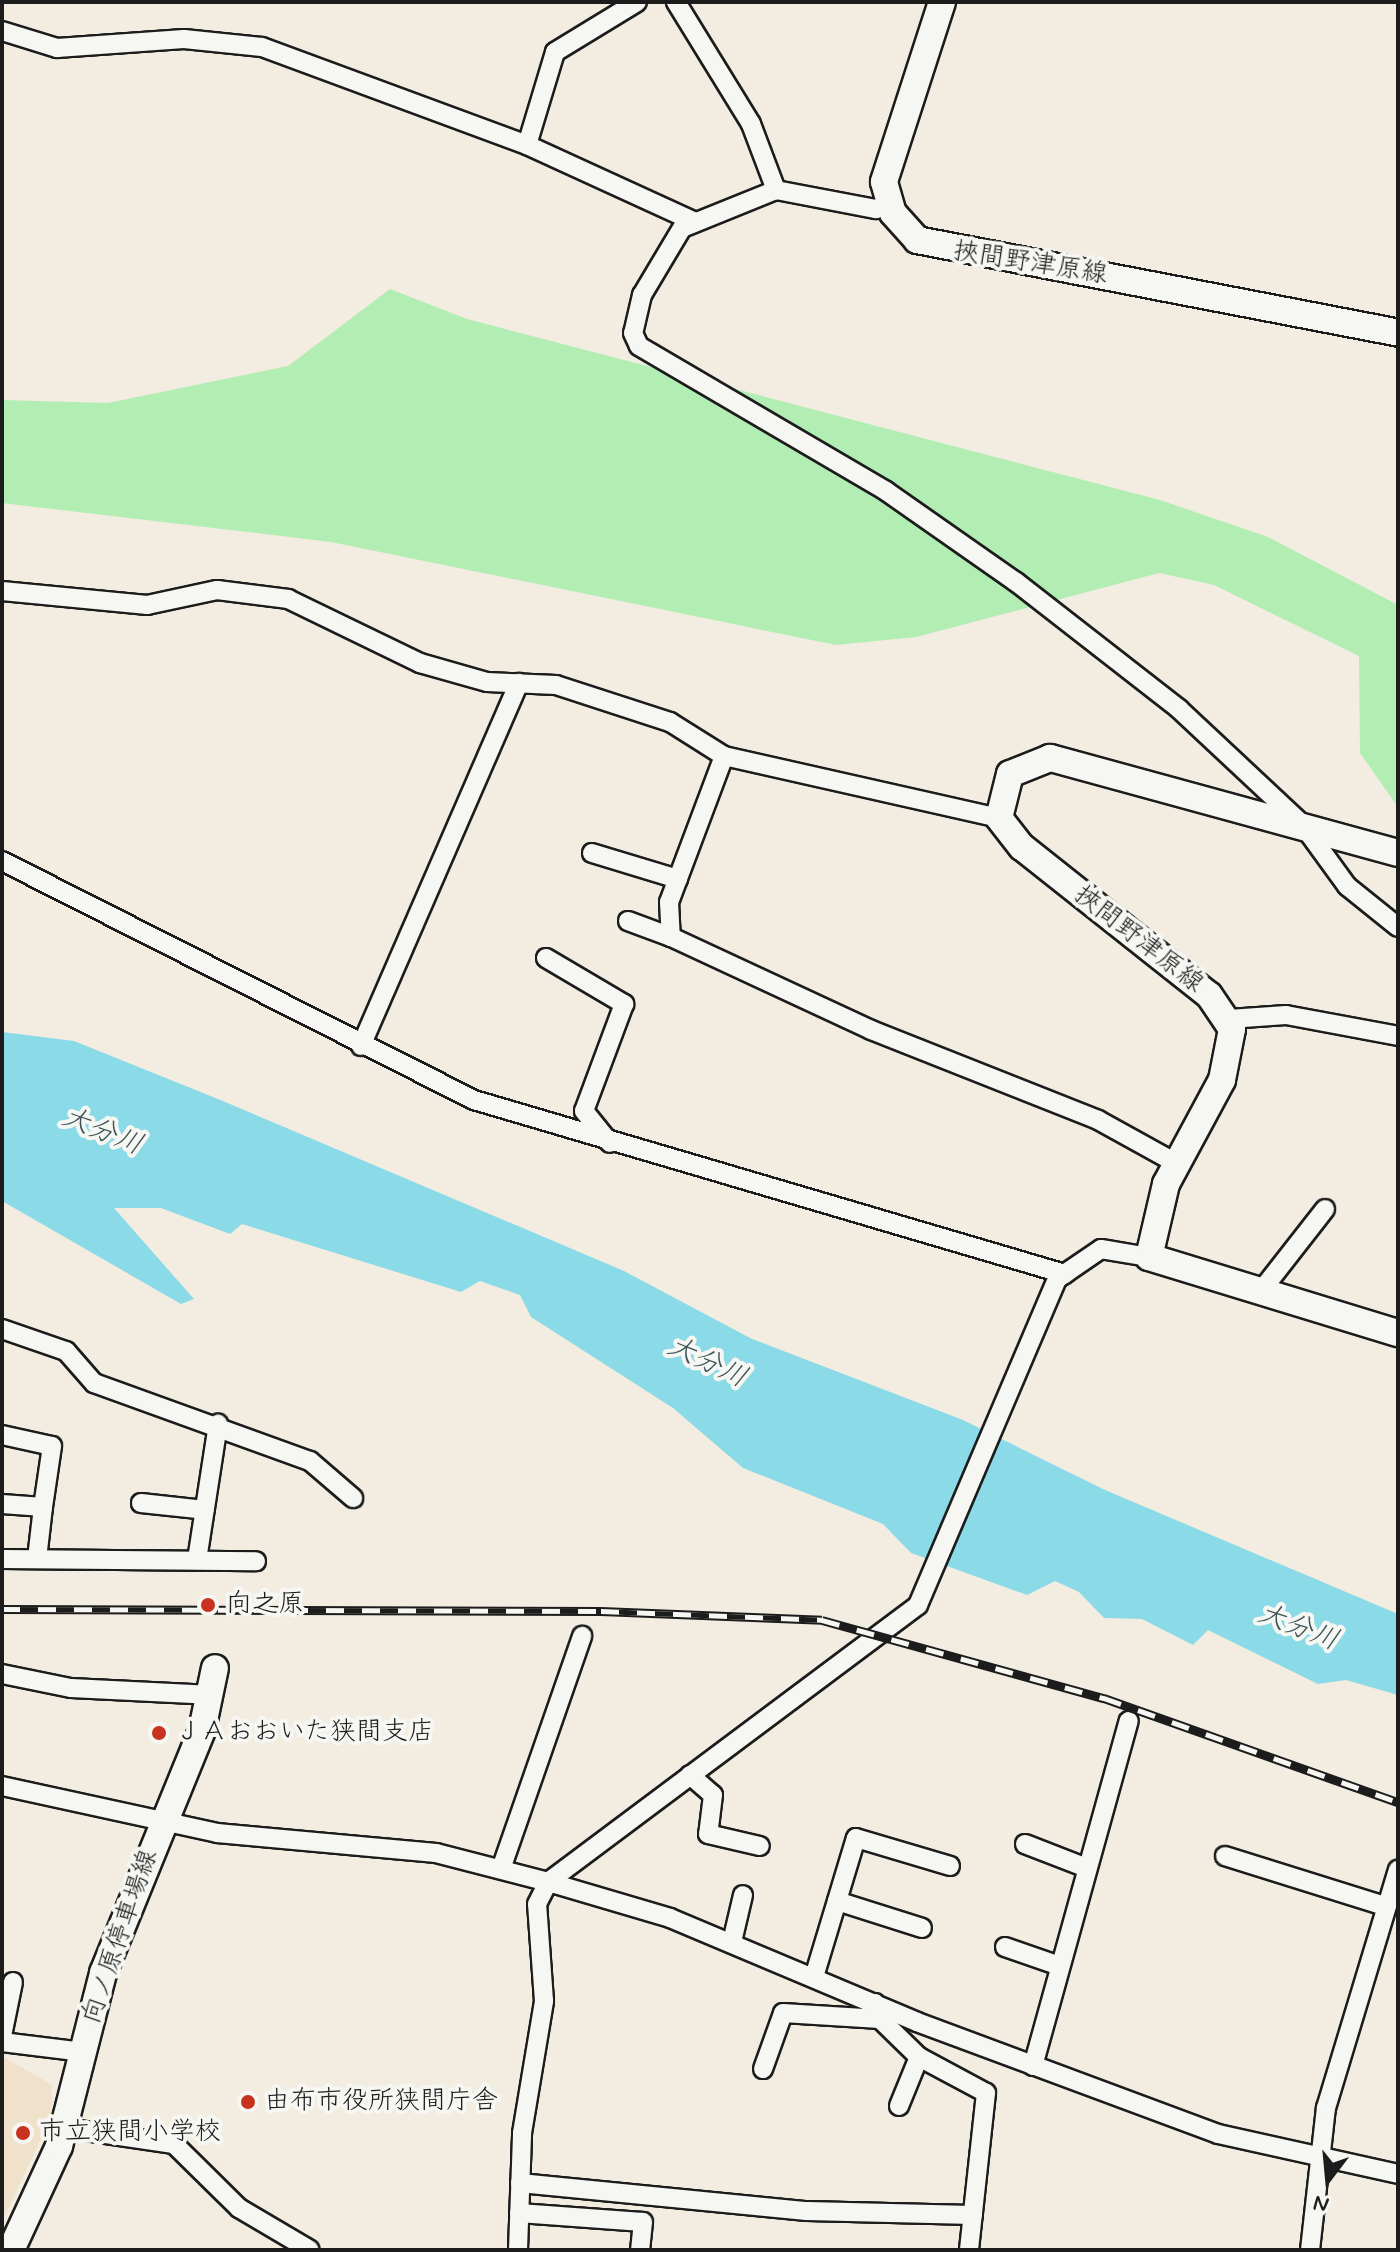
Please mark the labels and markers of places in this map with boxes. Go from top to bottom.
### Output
place label: 向之原 [226,1589,304,1621]
marker: 向之原 [197,1594,219,1616]
place label: ＪＡおおいた狭間支店 [175,1717,435,1749]
marker: ＪＡおおいた狭間支店 [150,1724,168,1742]
place label: 由布市役所狭間庁舎 [264,2086,498,2118]
marker: 由布市役所狭間庁舎 [239,2093,257,2111]
place label: 市立狭間小学校 [39,2117,221,2149]
marker: 市立狭間小学校 [14,2124,32,2142]

